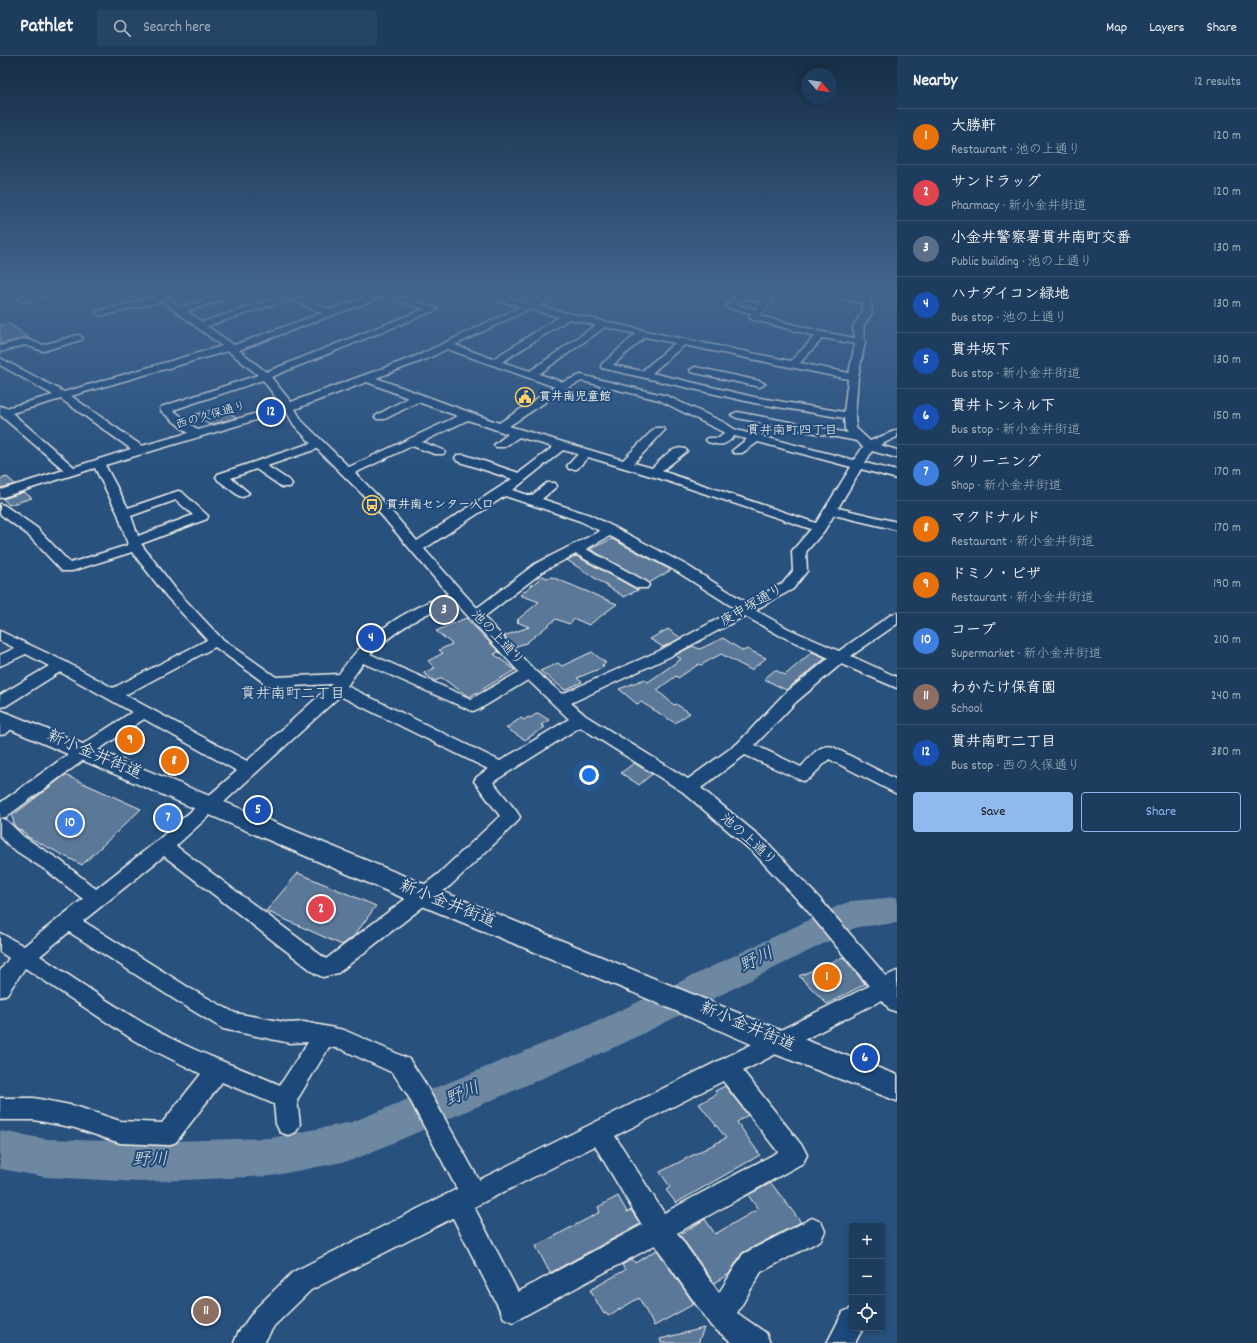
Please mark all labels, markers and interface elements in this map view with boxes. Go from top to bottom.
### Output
search box [97,10,377,46]
text: Pathlet [20,14,73,41]
icon: search [111,17,133,39]
text: Search here [143,17,211,39]
text: Map [1106,18,1127,38]
text: Layers [1149,18,1184,38]
text: Share [1206,18,1237,38]
north arrow [801,68,837,104]
text: Nearby [913,70,957,94]
text: 12 results [1195,73,1241,92]
text: 大勝軒 [951,116,996,138]
text: 1 [925,127,927,146]
text: 120 m [1213,127,1241,146]
text: Restaurant · 池の上通り [951,141,1081,160]
text: サンドラッグ [951,172,1041,194]
text: 2 [923,183,929,202]
text: 120 m [1213,183,1241,202]
text: Pharmacy · 新小金井街道 [951,197,1086,216]
text: 小金井警察署貫井南町交番 [951,228,1131,250]
text: 3 [923,239,929,258]
text: 130 m [1213,239,1241,258]
text: Public building · 池の上通り [951,253,1093,272]
text: ハナダイコン緑地 [951,284,1069,306]
text: 4 [923,295,929,314]
text: 130 m [1213,295,1241,314]
text: Bus stop · 池の上通り [951,309,1067,328]
text: 貫井坂下 [951,340,1011,362]
text: 5 [923,351,929,370]
text: 130 m [1213,351,1241,370]
text: Bus stop · 新小金井街道 [951,365,1080,384]
public building icon: 貫井南児童館 [514,386,536,408]
place label: 貫井南児童館 [539,389,611,406]
text: 貫井トンネル下 [951,396,1055,418]
pin: 12 [258,397,284,427]
street label: 西の久保通り [174,398,248,434]
text: 6 [923,407,929,426]
text: 150 m [1213,407,1241,426]
text: Bus stop · 新小金井街道 [951,421,1080,440]
district label: 貫井南町四丁目 [746,422,838,441]
text: クリーニング [951,452,1041,474]
text: 7 [924,463,928,482]
text: 170 m [1214,463,1241,482]
text: Shop · 新小金井街道 [951,477,1061,496]
bus stop icon: 貫井南センター入口 [361,494,383,516]
place label: 貫井南センター入口 [386,497,494,514]
text: マクドナルド [951,508,1040,530]
text: 8 [923,519,929,538]
text: 170 m [1214,519,1241,538]
text: Restaurant · 新小金井街道 [951,533,1094,552]
text: ドミノ・ピザ [951,564,1041,586]
text: 9 [923,575,929,594]
text: 190 m [1213,575,1241,594]
street label: 庚申塚通り [717,580,787,632]
text: Restaurant · 新小金井街道 [951,589,1094,608]
pin: 3 [431,595,457,625]
street label: 池の上通り [466,606,528,670]
text: コープ [951,620,995,642]
pin: 4 [358,623,384,653]
text: 10 [921,631,931,650]
text: 210 m [1213,631,1241,650]
text: Supermarket · 新小金井街道 [951,645,1102,664]
text: わかたけ保育園 [951,678,1056,700]
district label: 貫井南町二丁目 [240,684,346,706]
text: 11 [923,687,929,706]
text: 240 m [1211,687,1241,706]
text: School [951,700,983,719]
street label: 新小金井街道 [42,725,146,787]
pin: 9 [117,725,143,755]
text: 貫井南町二丁目 [951,732,1056,754]
text: 12 [922,743,930,762]
text: 380 m [1211,743,1241,762]
pin: 8 [161,746,187,776]
text: Bus stop · 西の久保通り [951,757,1080,776]
your location [579,765,599,785]
button: Save [913,792,1073,832]
button: Share [1081,792,1241,832]
pin: 5 [245,795,271,825]
pin: 7 [155,803,181,833]
pin: 10 [57,808,83,838]
street label: 池の上通り [715,809,781,871]
street label: 新小金井街道 [395,875,499,935]
pin: 2 [308,894,334,924]
water label: 野川 [735,942,779,980]
pin: 1 [814,962,840,992]
street label: 新小金井街道 [695,997,799,1059]
pin: 6 [852,1043,878,1073]
water label: 野川 [442,1076,484,1114]
water label: 野川 [132,1148,168,1174]
map controls [849,1223,885,1331]
button: + [849,1223,885,1259]
button: − [849,1259,885,1295]
button: locate [849,1295,885,1331]
pin: 11 [193,1296,219,1326]

